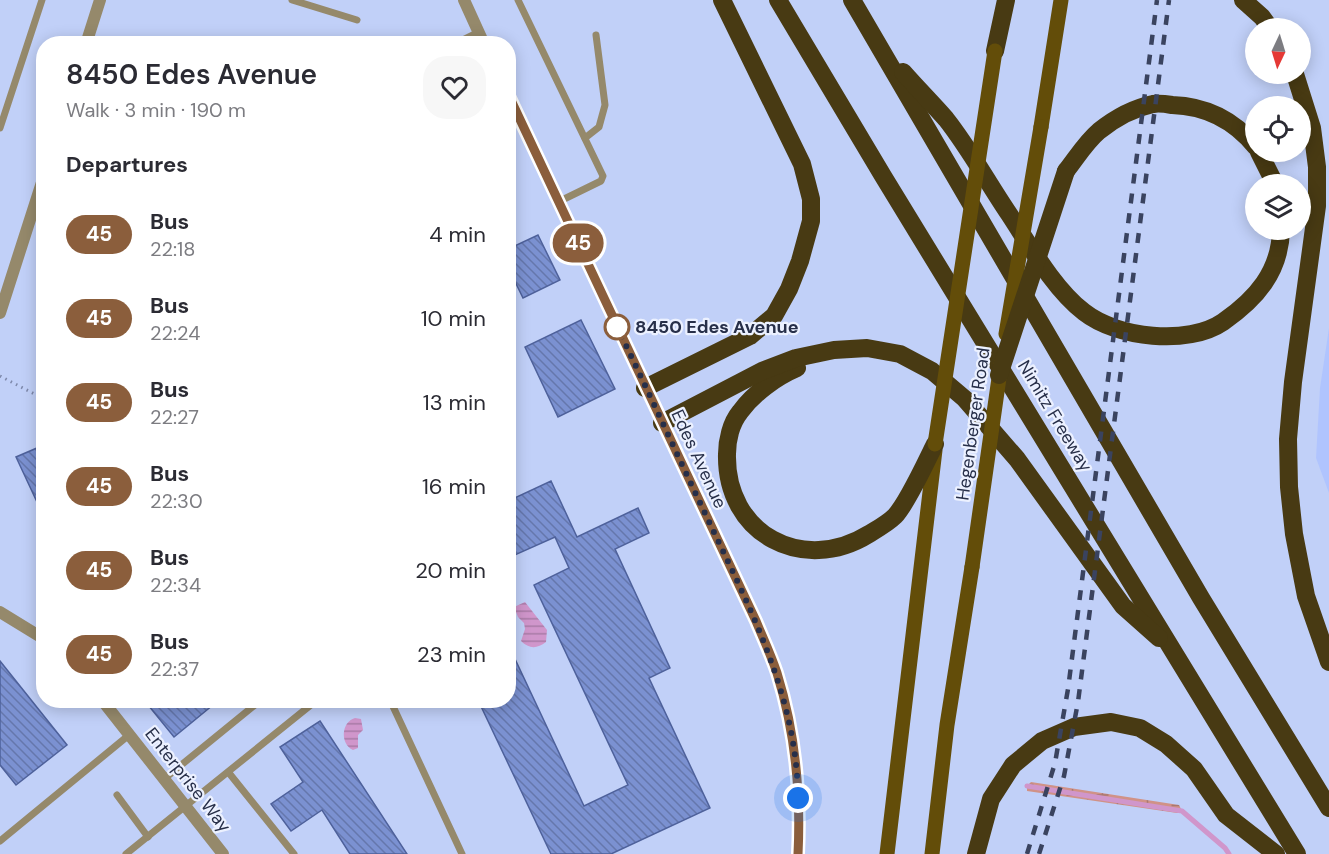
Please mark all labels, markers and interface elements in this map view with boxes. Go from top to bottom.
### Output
north arrow [1245,18,1311,84]
map controls [1245,18,1311,240]
text: 8450 Edes Avenue [66,56,317,93]
button: heart [423,56,486,119]
button: locate [1245,96,1311,162]
text: Walk · 3 min · 190 m [66,97,246,123]
text: Departures [66,150,188,179]
button: layers [1245,174,1311,240]
text: Bus [150,207,189,236]
text: 45 [86,220,112,248]
text: 4 min [429,220,486,249]
line badge: 45 [551,224,605,262]
text: 45 [565,229,591,257]
text: 22:18 [150,236,195,262]
text: Bus [150,291,189,320]
text: 45 [86,304,112,332]
text: 10 min [421,304,486,333]
marker: 8450 Edes Avenue [604,314,630,340]
place label: 8450 Edes Avenue [635,315,799,339]
text: 22:24 [150,320,200,346]
street label: Hegenberger Road [950,346,996,502]
street label: Nimitz Freeway [1012,356,1098,476]
text: Bus [150,375,189,404]
text: 45 [86,388,112,416]
text: 13 min [423,388,486,417]
text: 22:27 [150,404,199,430]
street label: Edes Avenue [666,406,732,512]
text: Bus [150,459,189,488]
text: 45 [86,472,112,500]
text: 16 min [422,472,486,501]
text: 22:30 [150,488,203,514]
text: Bus [150,543,189,572]
text: 45 [86,556,112,584]
text: 20 min [415,556,486,585]
text: 22:34 [150,572,201,598]
text: Bus [150,627,189,656]
text: 45 [86,640,112,668]
text: 23 min [417,640,486,669]
text: 22:37 [150,656,199,682]
street label: Enterprise Way [140,723,236,837]
your location [783,783,813,813]

